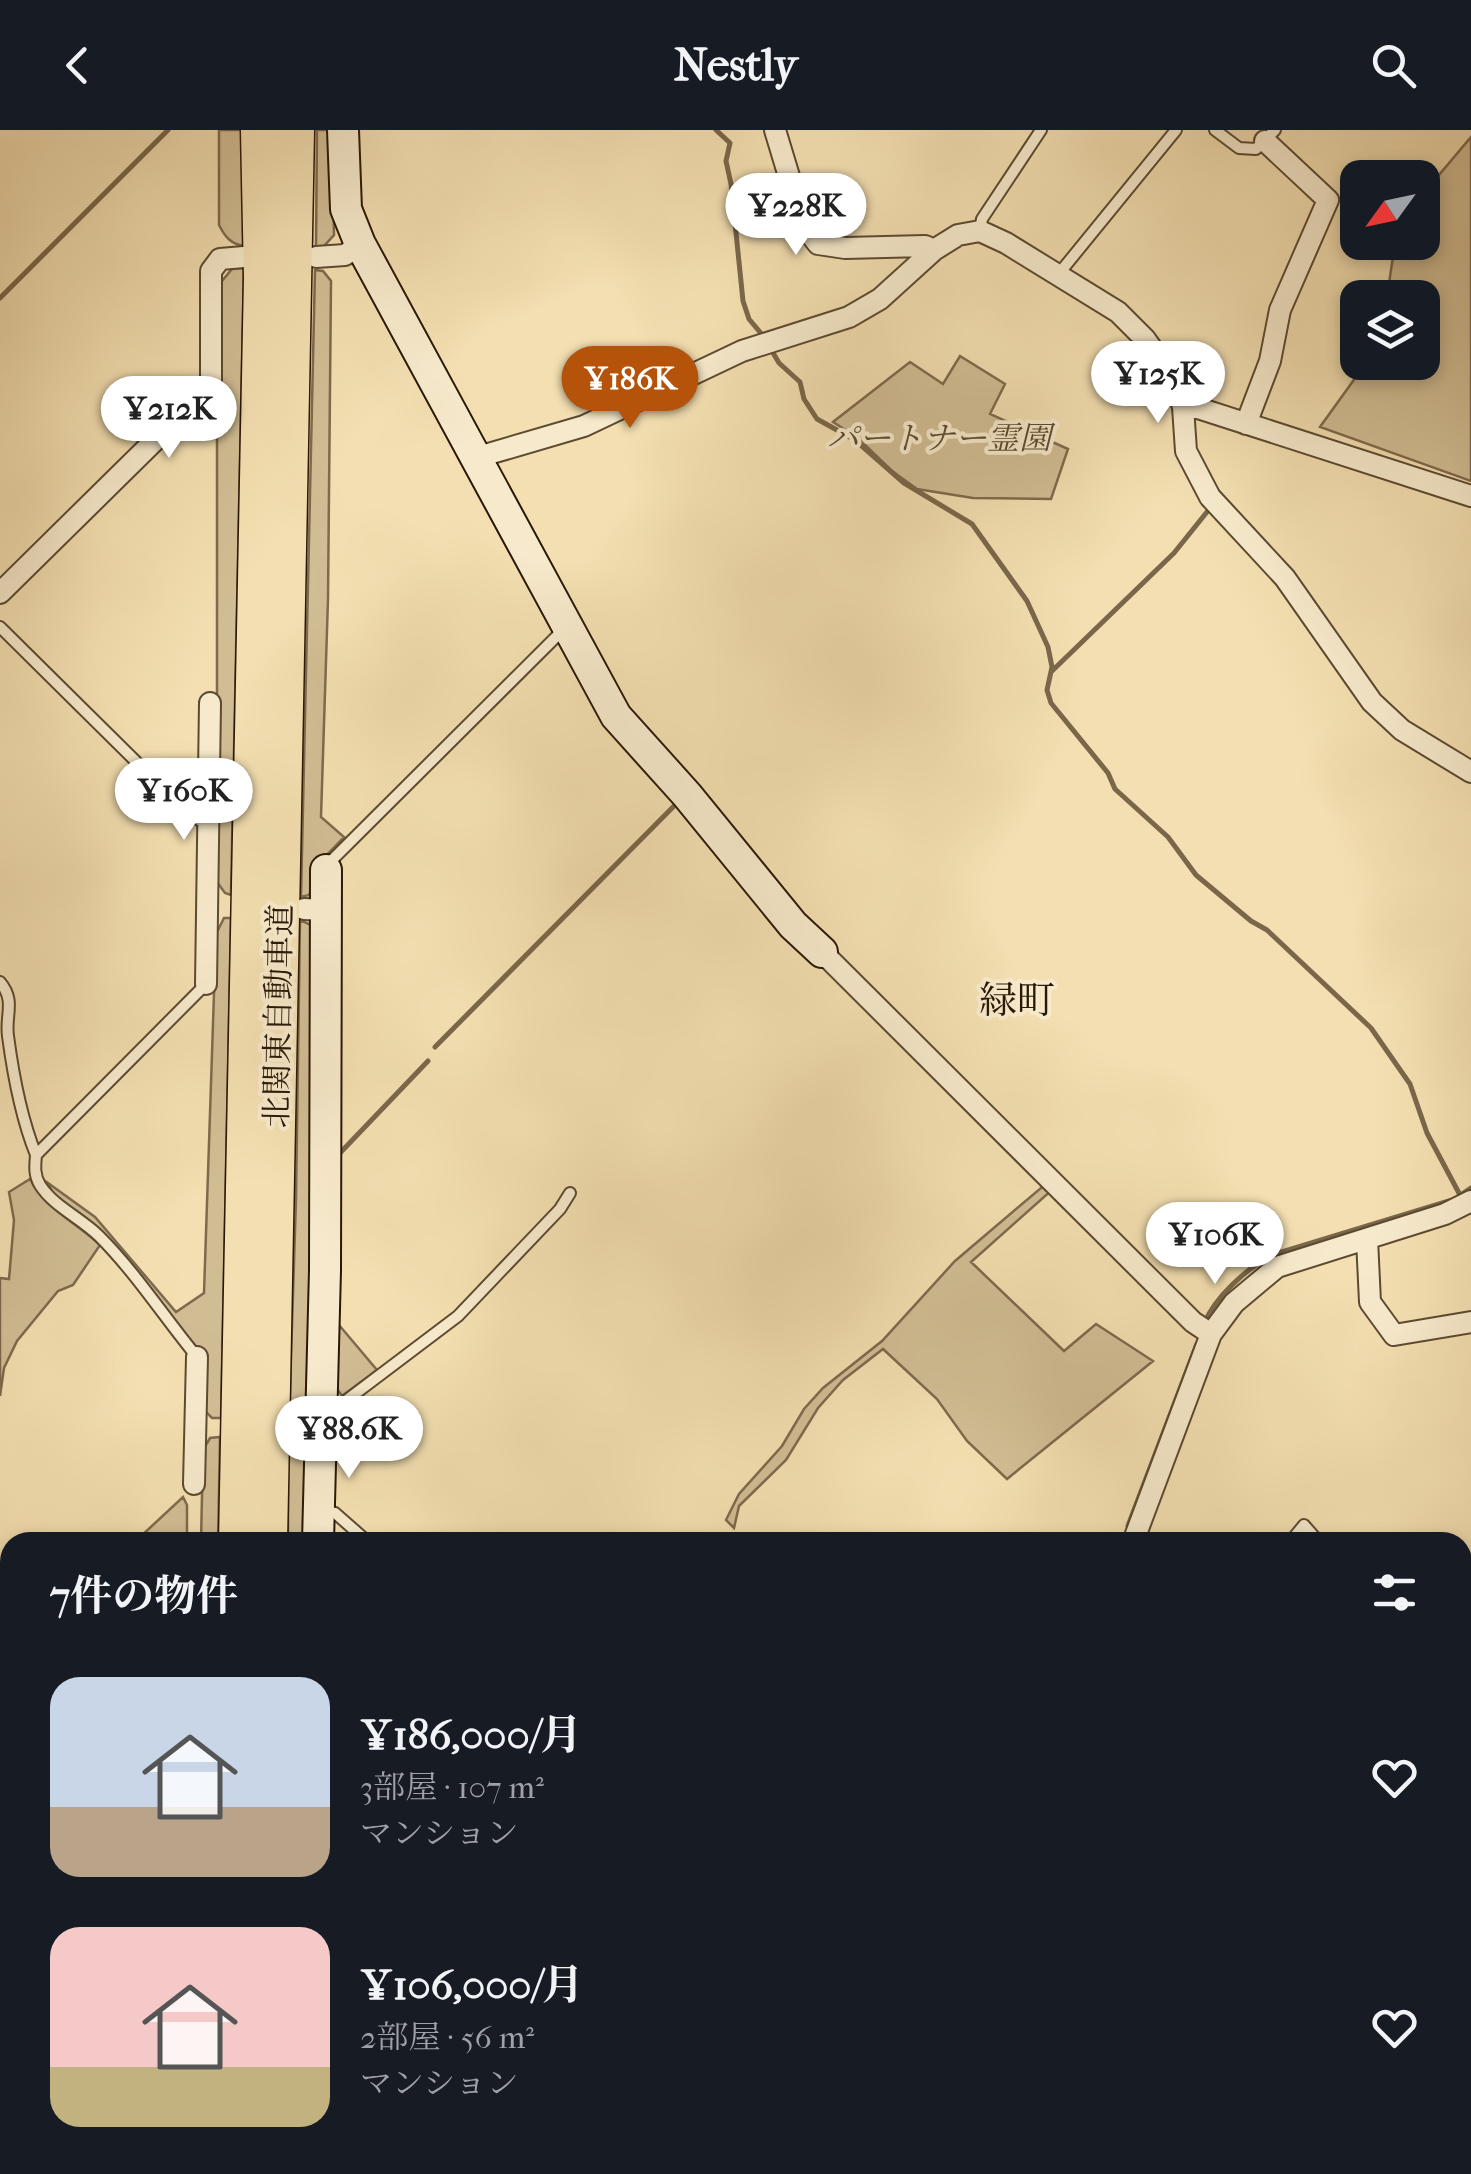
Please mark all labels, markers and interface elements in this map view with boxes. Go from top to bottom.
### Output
icon: back [50,38,105,93]
icon: search [1366,38,1421,93]
text: Nestly [674,39,797,92]
north arrow [1340,160,1440,260]
map controls [1340,160,1440,380]
pin: ¥228K [726,173,866,258]
text: ¥228K [747,187,845,224]
button: layers [1340,280,1440,380]
pin: ¥125K [1088,341,1228,426]
pin: ¥186K [560,346,700,431]
text: ¥125K [1113,355,1203,392]
text: ¥186K [584,360,676,397]
pin: ¥212K [99,376,239,461]
text: ¥212K [123,390,215,427]
park label: パートナー霊園 [827,420,1056,457]
pin: ¥160K [114,758,254,843]
text: ¥160K [137,772,231,809]
street label: 北関東自動車道 [258,904,299,1128]
district label: 緑町 [979,978,1055,1023]
pin: ¥106K [1145,1202,1285,1287]
text: ¥106K [1168,1216,1262,1253]
pin: ¥88.6K [268,1396,430,1481]
text: ¥88.6K [297,1410,401,1447]
icon: filters [1367,1565,1422,1620]
text: 7件の物件 [50,1572,238,1621]
text: ¥186,000/月 [360,1711,582,1760]
icon: home [130,1717,250,1837]
icon: heart [1367,1750,1422,1805]
text: 3部屋 · 107 m² [360,1769,544,1806]
text: マンション [360,1815,519,1852]
text: ¥106,000/月 [360,1961,584,2010]
icon: home [130,1967,250,2087]
icon: heart [1367,2000,1422,2055]
text: 2部屋 · 56 m² [360,2019,534,2056]
text: マンション [360,2065,519,2102]

